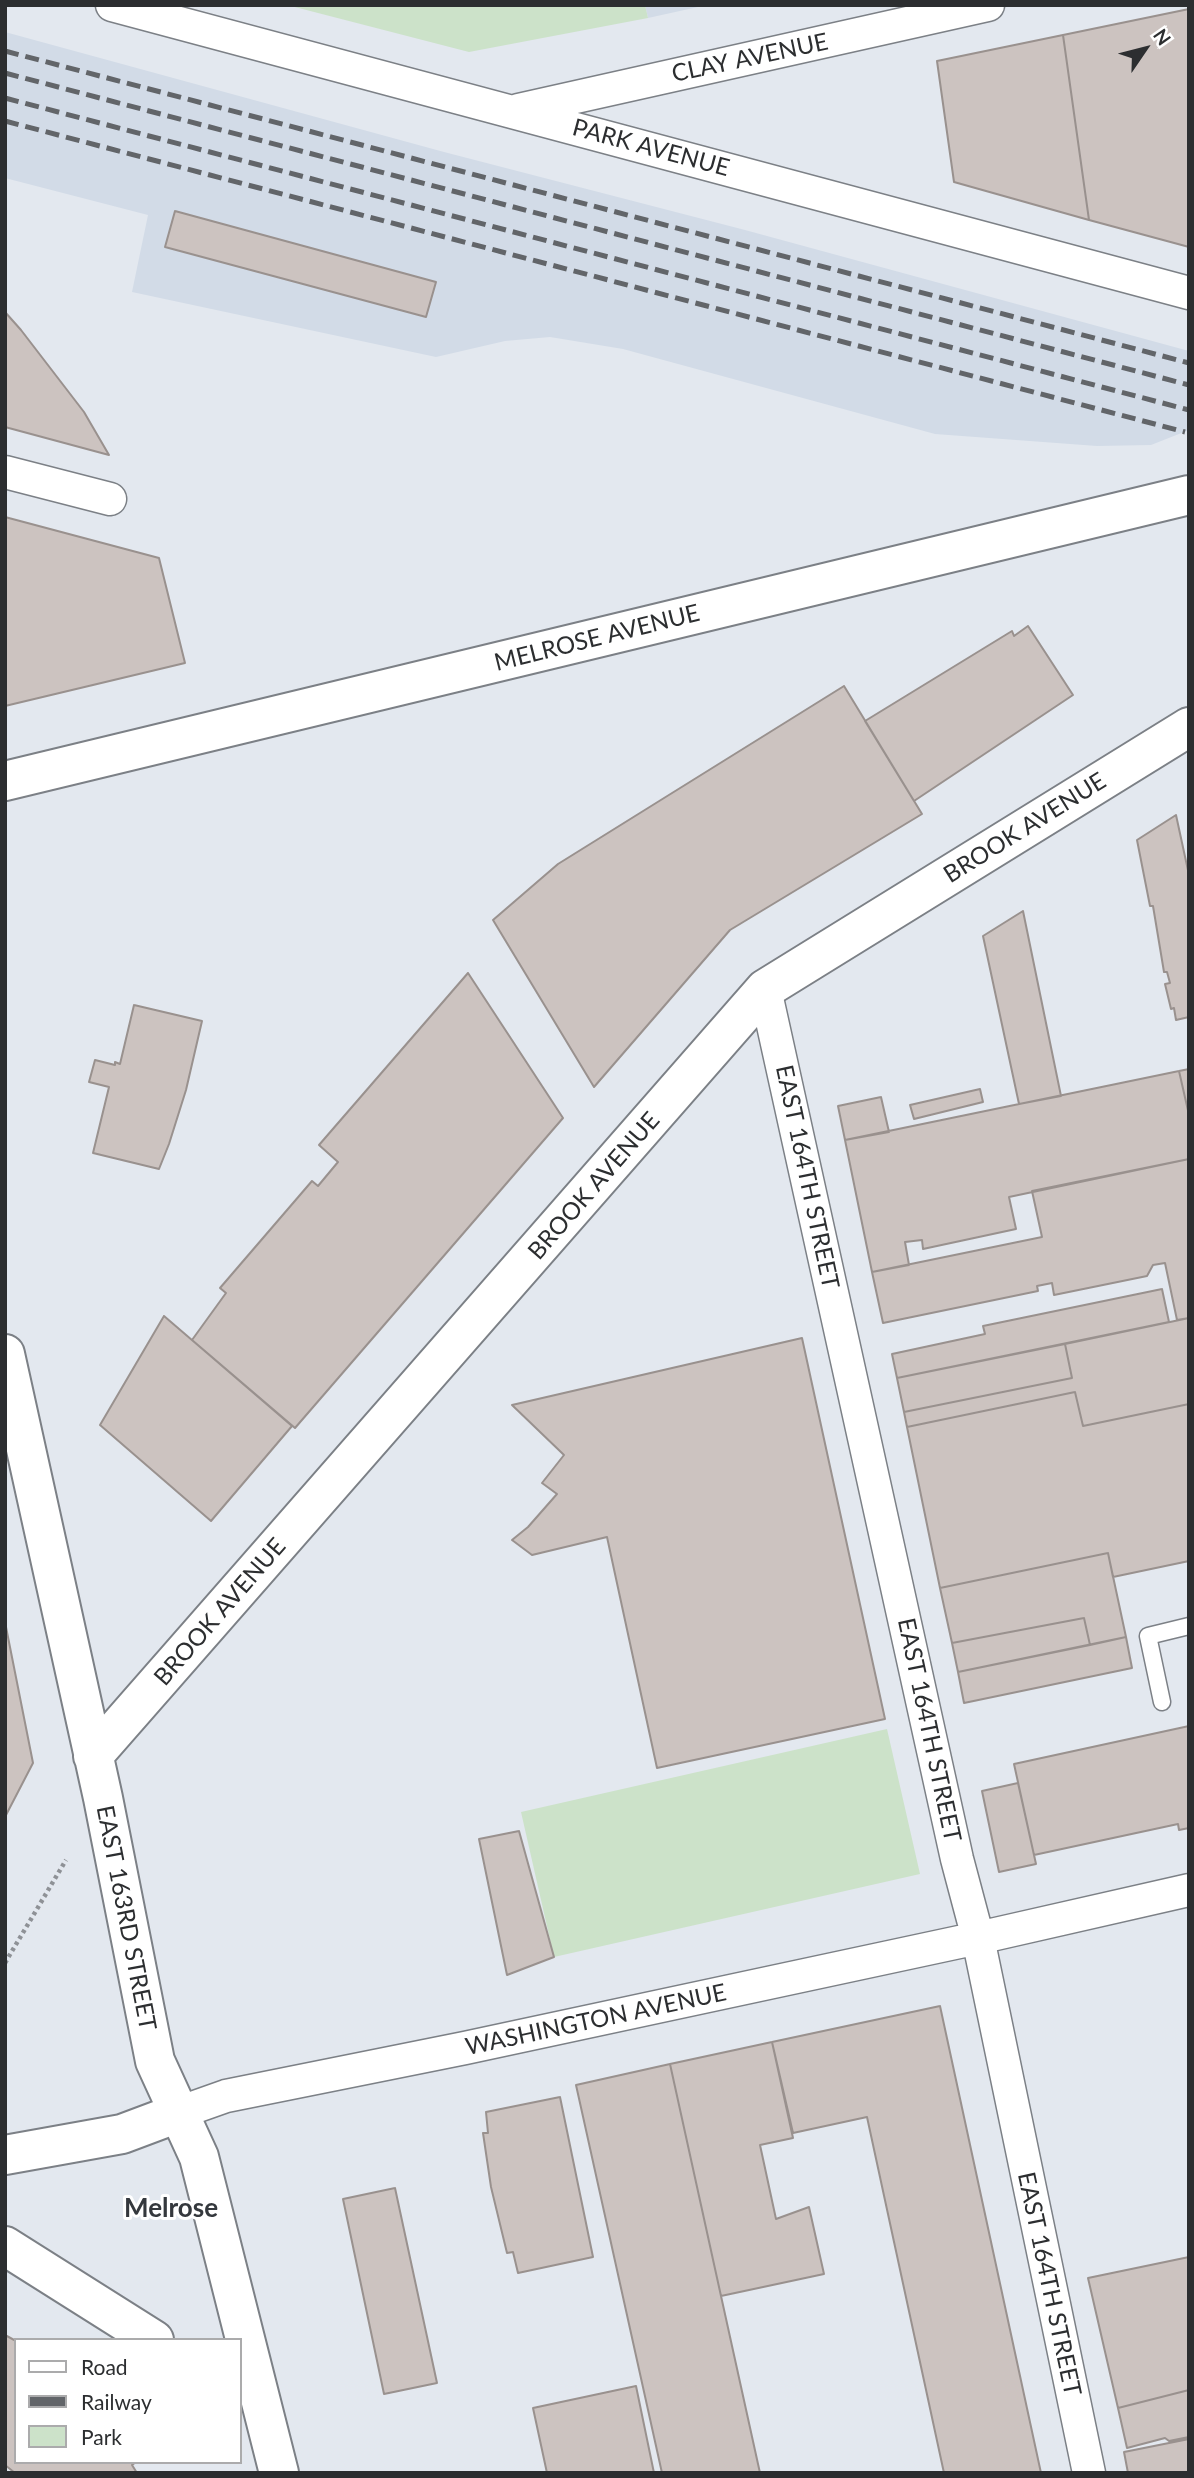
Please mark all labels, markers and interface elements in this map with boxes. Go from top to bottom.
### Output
north arrow [1110,14,1180,84]
text: N [1149,24,1176,49]
street label: CLAY AVENUE [669,27,831,89]
street label: PARK AVENUE [569,113,733,183]
street label: MELROSE AVENUE [491,599,703,677]
street label: BROOK AVENUE [939,767,1111,889]
street label: EAST 164TH STREET [769,1063,845,1291]
street label: BROOK AVENUE [522,1106,666,1266]
street label: BROOK AVENUE [148,1532,292,1692]
street label: EAST 164TH STREET [891,1616,967,1844]
street label: EAST 163RD STREET [90,1803,162,2033]
street label: WASHINGTON AVENUE [463,1978,729,2062]
street label: EAST 164TH STREET [1011,2170,1087,2398]
district label: Melrose [124,2193,218,2225]
legend [14,2338,242,2464]
text: Road [81,2354,128,2379]
text: Railway [81,2389,152,2414]
text: Park [81,2424,122,2449]

